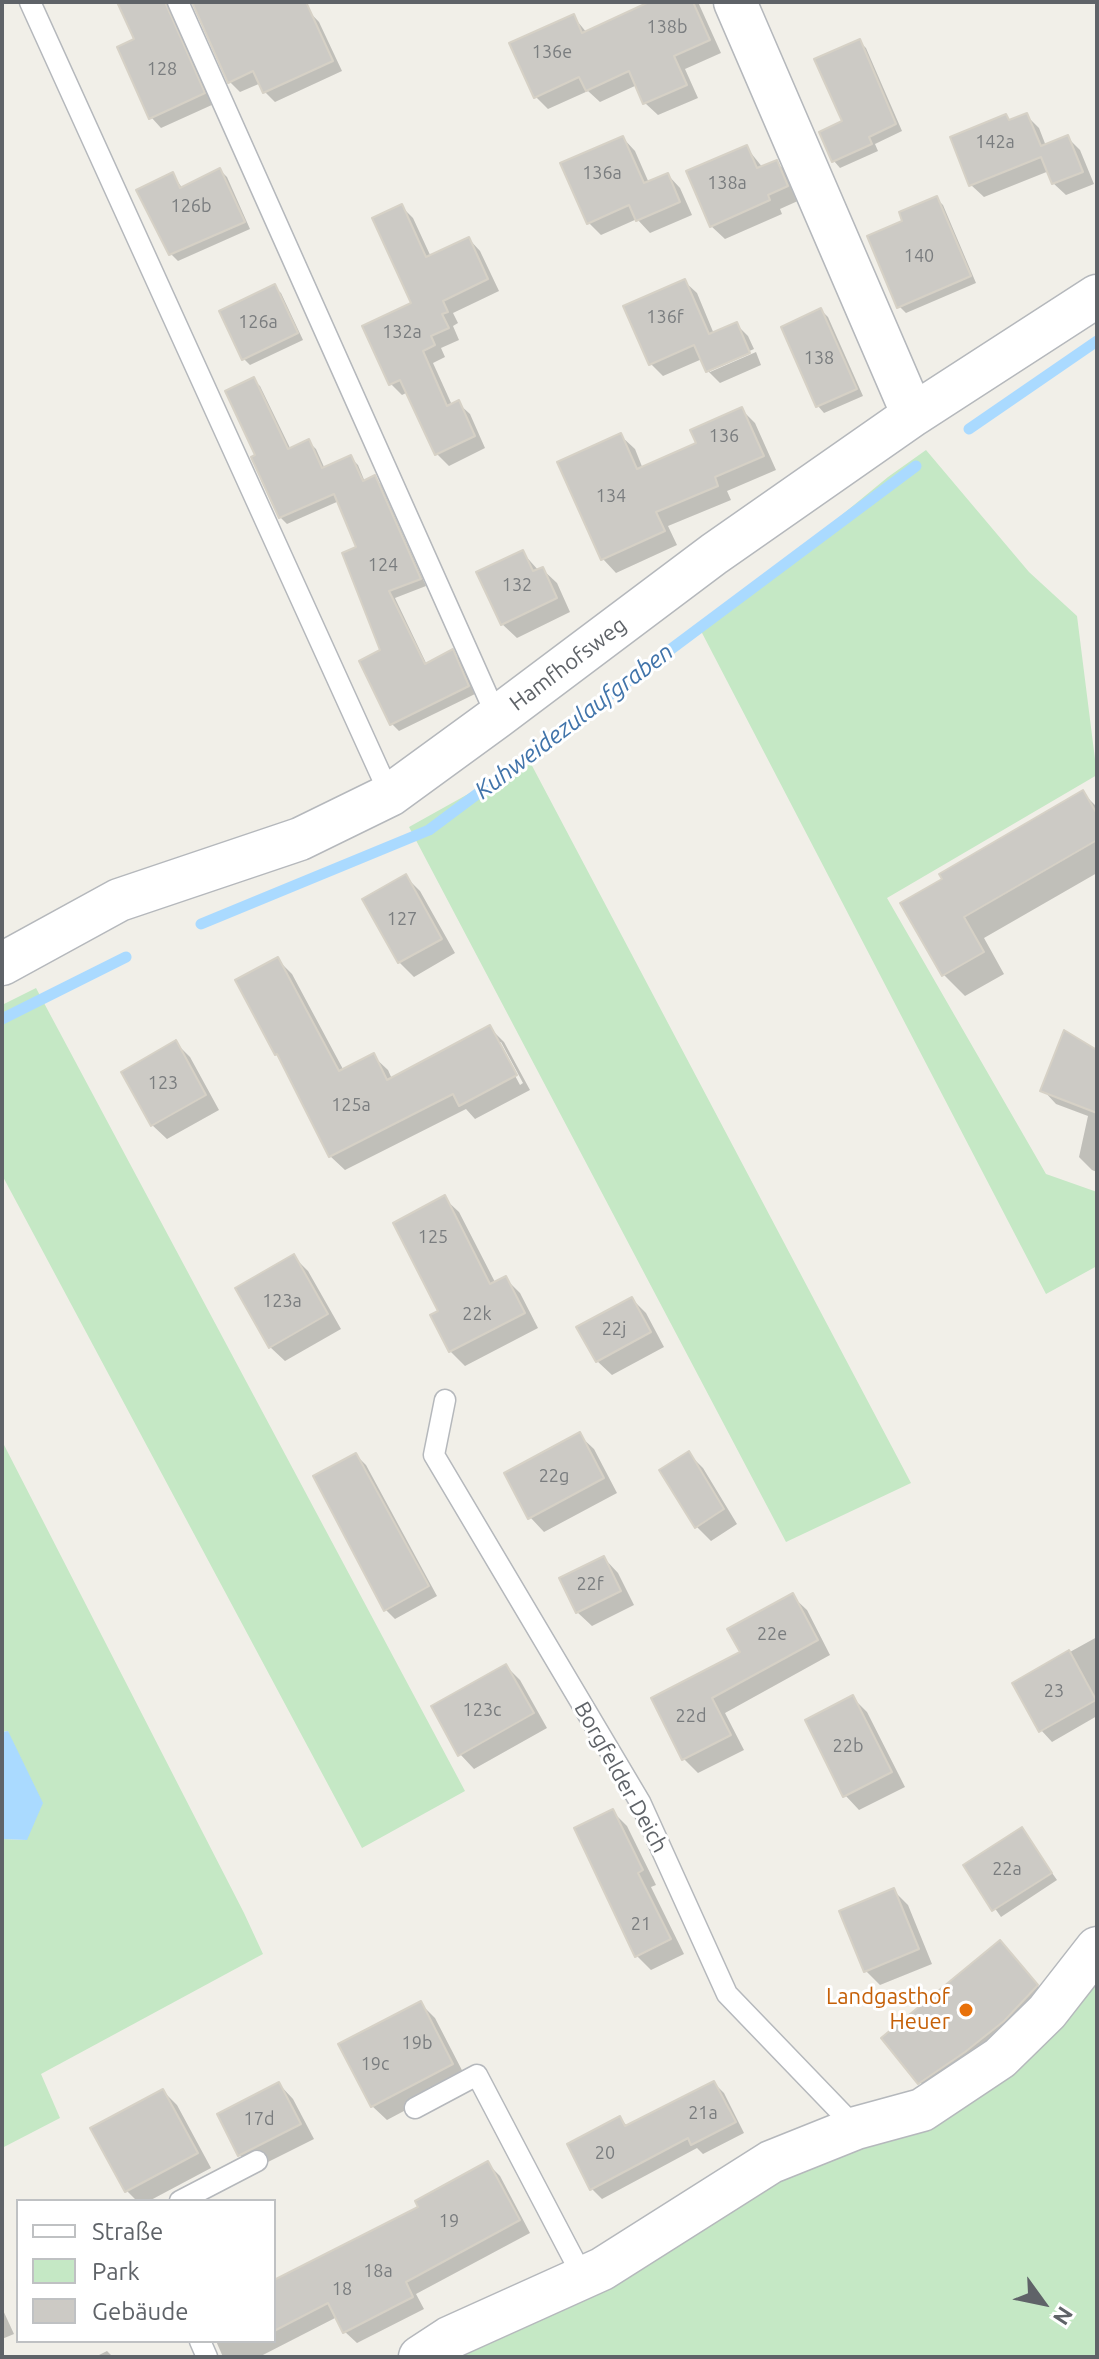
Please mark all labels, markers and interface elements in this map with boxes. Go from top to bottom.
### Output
house number: 138b [647,16,687,38]
house number: 136e [532,41,572,63]
house number: 128 [147,58,177,80]
house number: 142a [975,131,1015,153]
house number: 136a [582,162,622,184]
house number: 138a [707,172,747,194]
house number: 126b [171,195,211,217]
house number: 140 [904,245,934,267]
house number: 136f [646,306,684,328]
house number: 126a [238,311,278,333]
house number: 132a [382,321,422,343]
house number: 138 [804,347,834,369]
house number: 136 [709,425,739,447]
house number: 134 [596,485,626,507]
house number: 124 [368,554,398,576]
house number: 132 [502,574,532,596]
street label: Hamfhofsweg [504,612,632,716]
water label: Kuhweidezulaufgraben [469,637,679,805]
house number: 127 [387,908,417,930]
house number: 123 [148,1072,178,1094]
house number: 125a [331,1094,371,1116]
house number: 125 [418,1226,448,1248]
house number: 123a [262,1290,302,1312]
house number: 22k [462,1303,492,1325]
house number: 22j [602,1318,626,1340]
house number: 22g [539,1465,569,1487]
house number: 22f [576,1573,604,1595]
house number: 22e [757,1623,787,1645]
house number: 23 [1044,1680,1064,1702]
street label: Borgfelder Deich [569,1697,673,1857]
house number: 123c [463,1699,501,1721]
house number: 22d [676,1705,706,1727]
house number: 22b [833,1735,863,1757]
house number: 22a [992,1858,1022,1880]
house number: 21 [631,1913,651,1935]
place label: Landgasthof Heuer [826,1984,950,2036]
marker: Landgasthof Heuer [957,2001,975,2019]
house number: 19b [402,2032,432,2054]
house number: 19c [361,2053,389,2075]
house number: 21a [688,2102,718,2124]
house number: 17d [244,2108,274,2130]
house number: 20 [595,2142,615,2164]
legend [16,2199,276,2343]
house number: 19 [439,2210,459,2232]
text: Straße [92,2218,163,2245]
text: Park [92,2258,140,2285]
house number: 18a [363,2260,393,2282]
north arrow [1003,2263,1083,2343]
house number: 18 [332,2278,352,2300]
text: Gebäude [92,2298,189,2325]
text: N [1049,2303,1079,2330]

